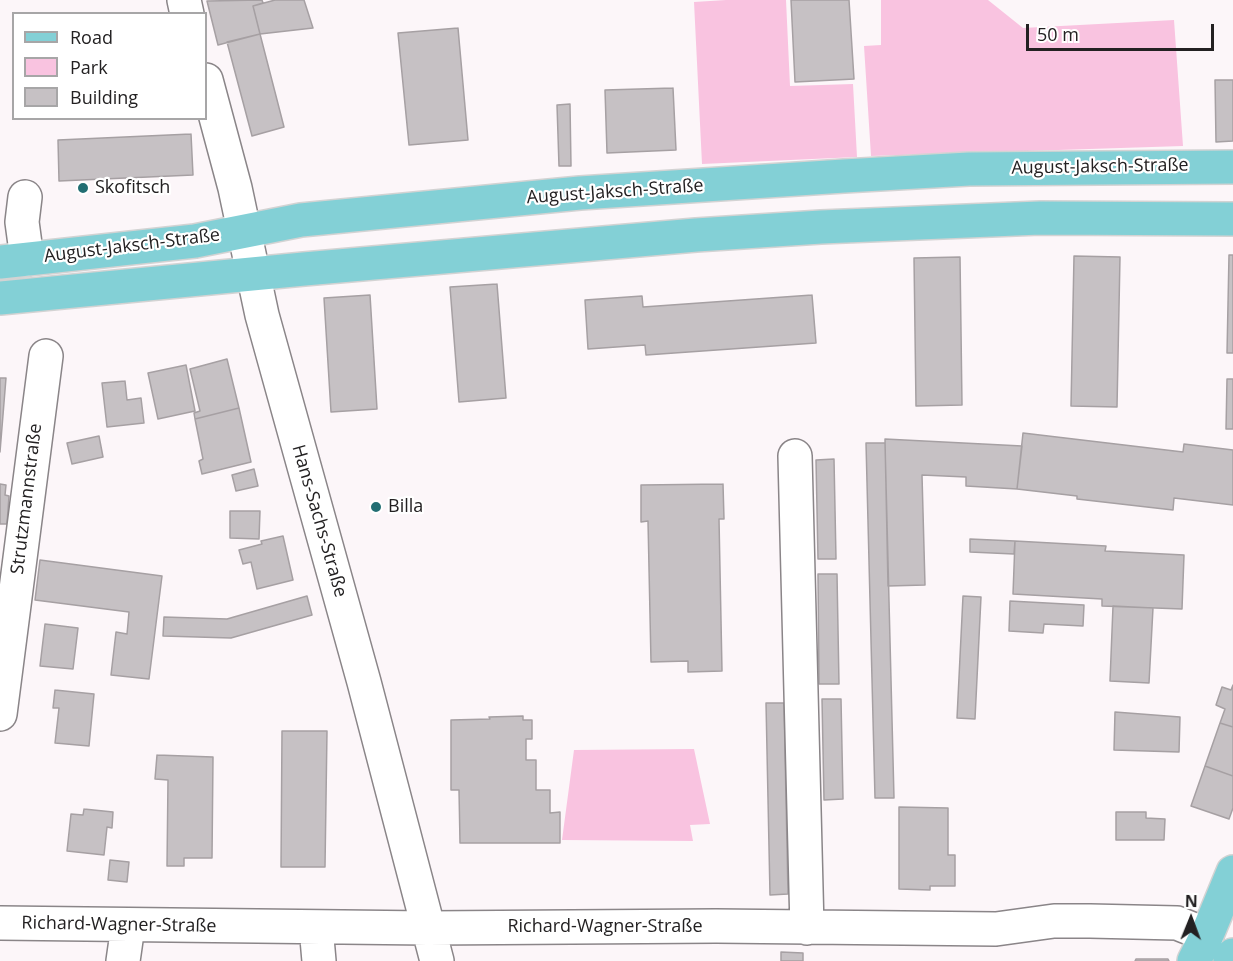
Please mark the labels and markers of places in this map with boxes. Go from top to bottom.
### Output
place label: Skofitsch [95,177,170,199]
marker: Skofitsch [76,181,90,195]
place label: Billa [388,496,423,518]
marker: Billa [369,500,383,514]

